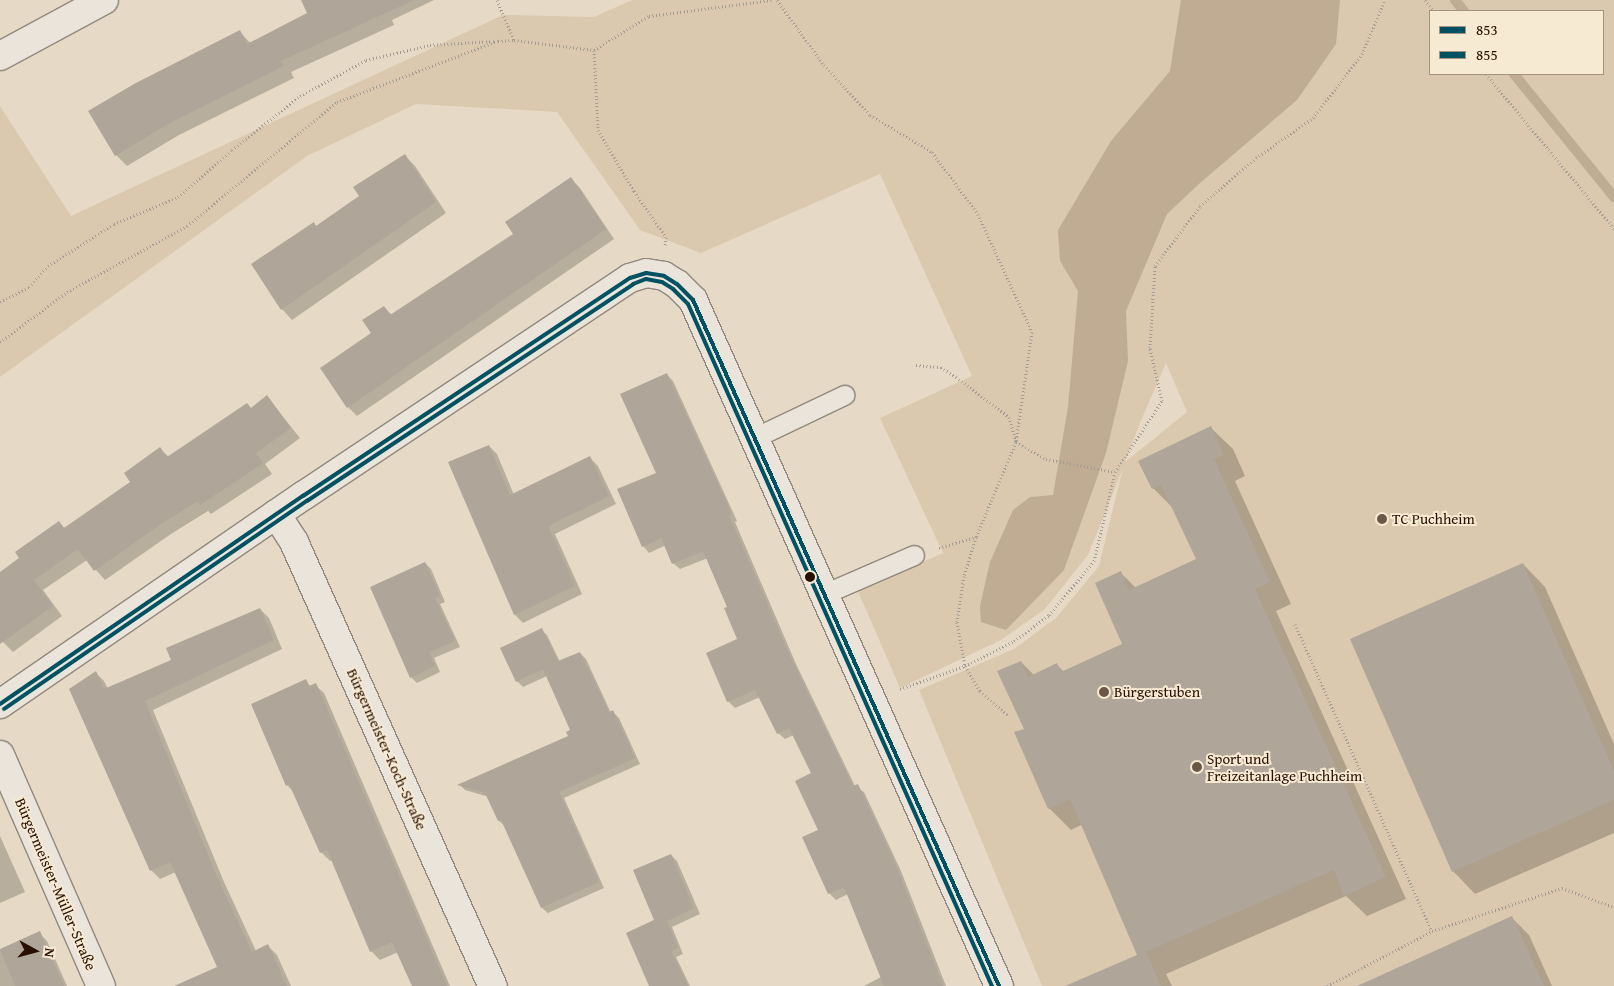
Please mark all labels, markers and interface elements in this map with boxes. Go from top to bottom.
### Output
legend [1429,10,1604,75]
text: 853 [1476,19,1498,40]
text: 855 [1476,44,1498,65]
place label: TC Puchheim [1392,510,1475,528]
marker: TC Puchheim [1376,513,1388,525]
unlabelled marker [805,572,815,582]
street label: Bürgermeister-Koch-Straße [343,666,431,832]
place label: Bürgerstuben [1114,683,1200,701]
marker: Bürgerstuben [1098,686,1110,698]
place label: Sport und Freizeitanlage Puchheim [1207,749,1362,784]
marker: Sport und Freizeitanlage Puchheim [1191,761,1203,773]
street label: Bürgermeister-Müller-Straße [11,795,101,973]
north arrow [10,926,60,976]
text: N [39,947,60,959]

